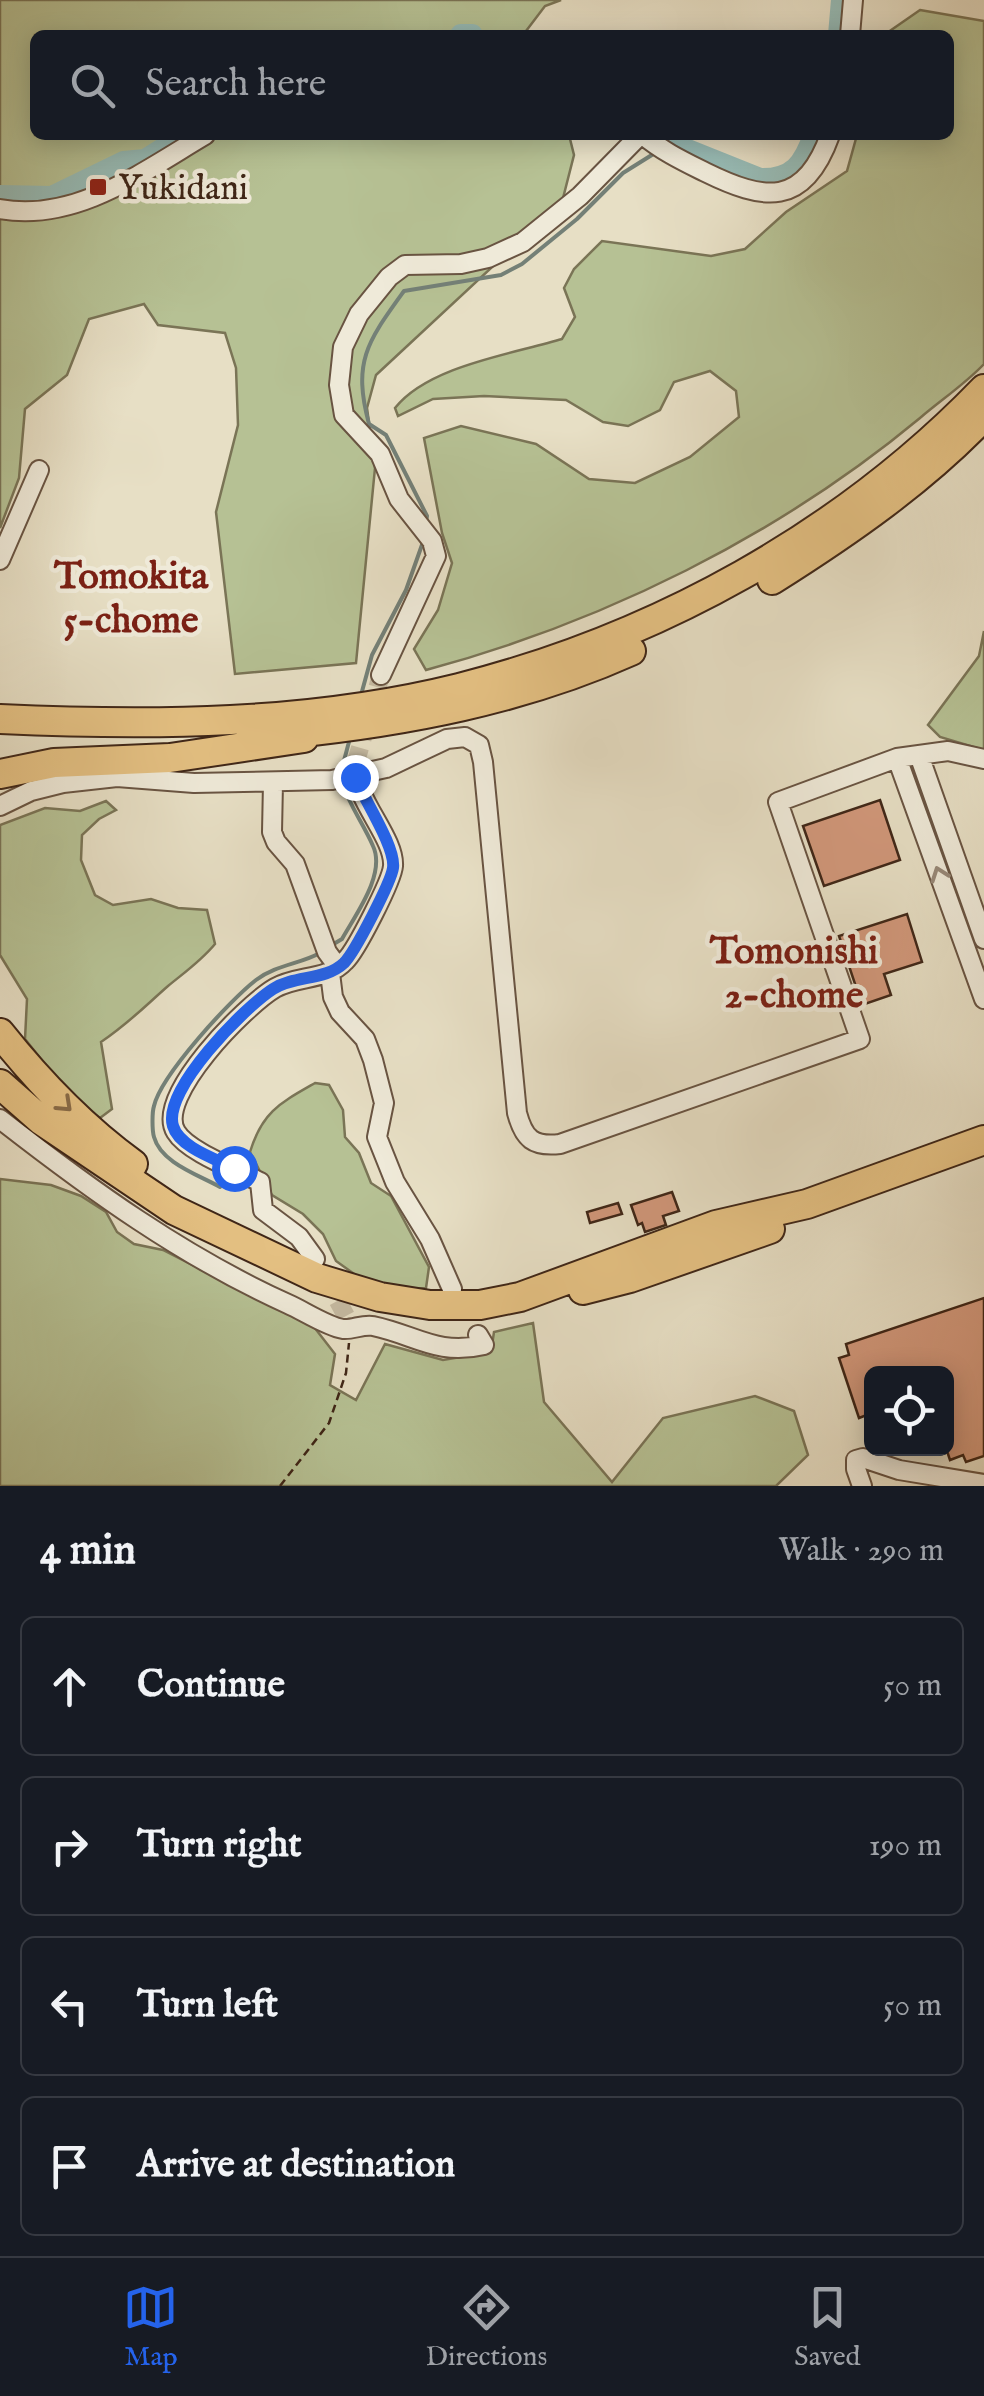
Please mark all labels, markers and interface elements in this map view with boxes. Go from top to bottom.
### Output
search box [30,30,954,140]
icon: search [65,58,120,113]
text: Search here [145,61,326,109]
place label: Yukidani [118,167,248,212]
marker: Yukidani [87,176,109,198]
district label: Tomokita 5-chome [53,554,209,646]
route end [333,755,379,801]
one-way arrow [930,867,951,884]
district label: Tomonishi 2-chome [709,929,878,1021]
one-way arrow [53,1093,72,1111]
route start [212,1146,258,1192]
map controls [864,1366,954,1456]
button: locate [864,1366,954,1456]
text: 4 min [40,1525,136,1578]
text: Walk · 290 m [778,1531,944,1572]
icon: ahead [42,1659,97,1714]
text: Continue [137,1662,285,1710]
text: 50 m [883,1666,942,1707]
icon: right [42,1819,97,1874]
text: Turn right [137,1822,301,1870]
text: 190 m [869,1826,942,1867]
icon: left [42,1979,97,2034]
text: Turn left [137,1982,278,2030]
text: 50 m [883,1986,942,2027]
icon: arrive [42,2139,97,2194]
text: Arrive at destination [137,2142,455,2190]
tab: Map [123,2280,178,2375]
tab: Directions [425,2280,547,2375]
tab: Saved [794,2280,861,2375]

